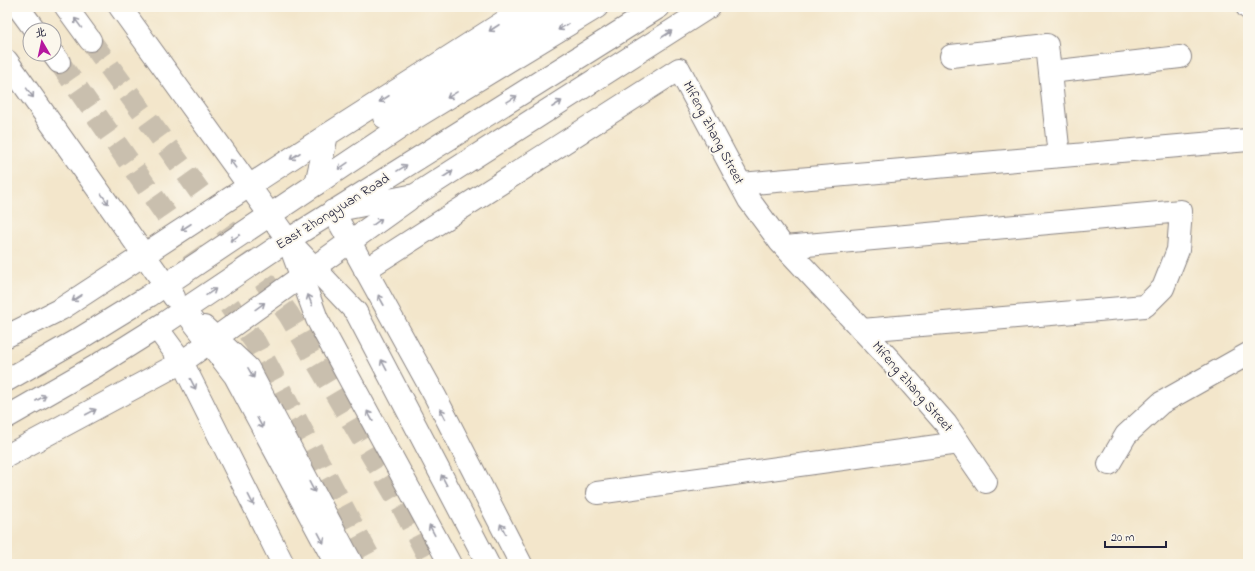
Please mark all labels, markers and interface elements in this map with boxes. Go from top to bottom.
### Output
one-way arrow [74,18,82,29]
north arrow [22,22,62,62]
text: 北 [34,24,47,42]
one-way arrow [489,24,500,32]
one-way arrow [557,24,569,32]
one-way arrow [661,30,672,38]
street label: Mifeng Zhang Street [676,77,749,189]
one-way arrow [26,87,34,98]
one-way arrow [447,91,458,99]
one-way arrow [379,94,390,103]
one-way arrow [506,95,517,103]
one-way arrow [551,100,562,108]
one-way arrow [289,153,301,161]
one-way arrow [229,159,237,170]
one-way arrow [338,162,349,170]
one-way arrow [396,164,407,172]
street label: East Zhongyuan Road [272,168,395,256]
one-way arrow [442,170,453,178]
one-way arrow [101,193,109,204]
one-way arrow [372,218,383,226]
one-way arrow [181,223,192,231]
one-way arrow [230,234,241,242]
one-way arrow [205,288,216,296]
one-way arrow [72,294,83,302]
one-way arrow [377,294,385,306]
one-way arrow [305,295,313,307]
one-way arrow [255,302,266,310]
street label: Mifeng Zhang Street [866,337,958,438]
one-way arrow [379,359,387,371]
one-way arrow [247,367,255,379]
one-way arrow [190,378,197,390]
one-way arrow [35,393,47,401]
one-way arrow [85,407,97,415]
one-way arrow [439,408,447,420]
one-way arrow [365,410,373,422]
one-way arrow [257,417,264,429]
one-way arrow [440,474,447,486]
one-way arrow [308,481,316,493]
one-way arrow [248,494,255,506]
scale bar [1105,523,1166,549]
one-way arrow [427,524,435,536]
one-way arrow [499,524,506,536]
text: 20 m [1111,529,1134,547]
one-way arrow [318,531,326,543]

